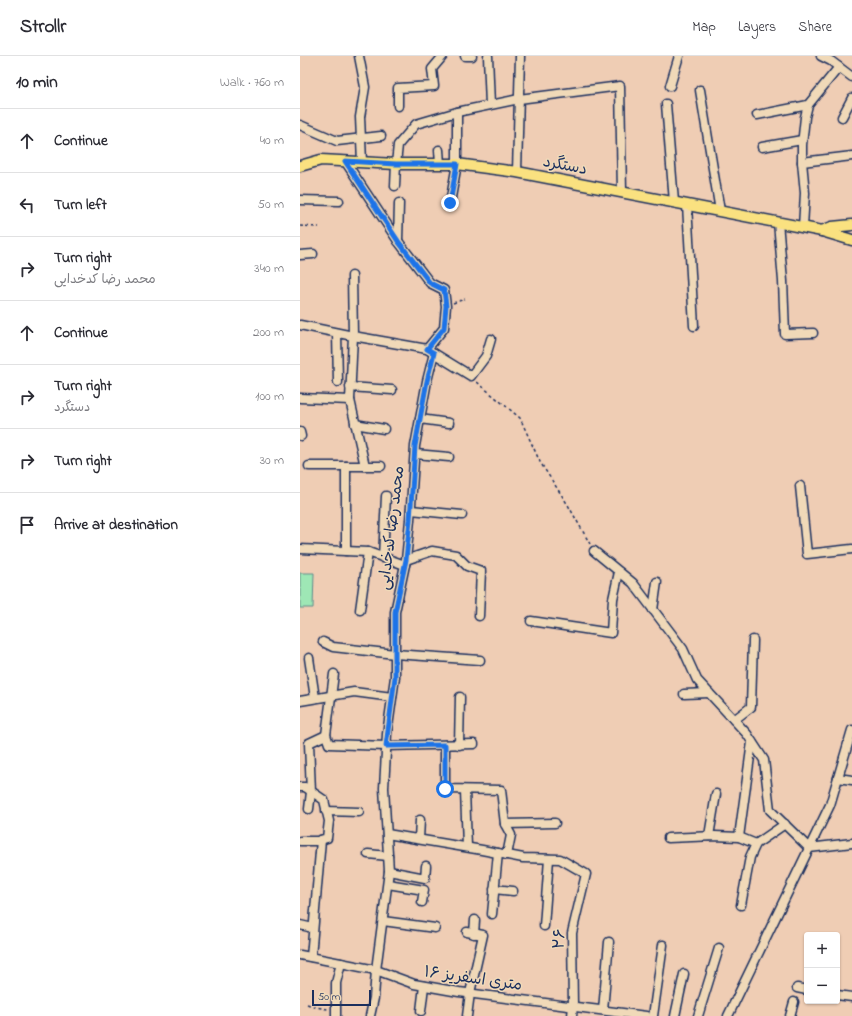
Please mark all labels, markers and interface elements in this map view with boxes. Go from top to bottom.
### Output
text: Strollr [20,14,66,41]
text: Map [692,17,716,38]
text: Layers [738,17,776,38]
text: Share [798,17,832,38]
text: 10 min [16,70,58,95]
text: Walk · 760 m [220,73,284,92]
icon: ahead [16,130,38,152]
text: Continue [54,130,108,152]
text: 40 m [260,131,284,150]
street label: دستگرد [541,150,589,182]
icon: left [16,194,38,216]
text: Turn left [54,194,107,216]
route end [441,194,459,212]
text: 50 m [258,195,284,214]
text: Turn right [54,247,112,269]
icon: right [16,258,38,280]
text: 340 m [254,259,284,278]
text: محمد رضا کدخدایی [54,270,156,289]
icon: ahead [16,322,38,344]
text: Continue [54,322,108,344]
text: 200 m [253,323,284,342]
text: Turn right [54,375,112,397]
icon: right [16,386,38,408]
text: 100 m [255,387,284,406]
text: دستگرد [54,398,90,417]
icon: right [16,450,38,472]
text: Turn right [54,450,112,472]
text: 30 m [260,451,284,470]
street label: محمد رضا کدخدایی [372,464,412,592]
icon: arrive [16,514,38,536]
text: Arrive at destination [54,514,178,536]
route start [436,780,454,798]
street label: ۲۶ [547,928,573,950]
map controls [804,932,840,1004]
button: + [804,932,840,968]
street label: ۱۶ متری اسفریز [422,960,524,998]
button: − [804,968,840,1004]
scale bar [312,988,371,1007]
text: 50 m [318,989,340,1005]

